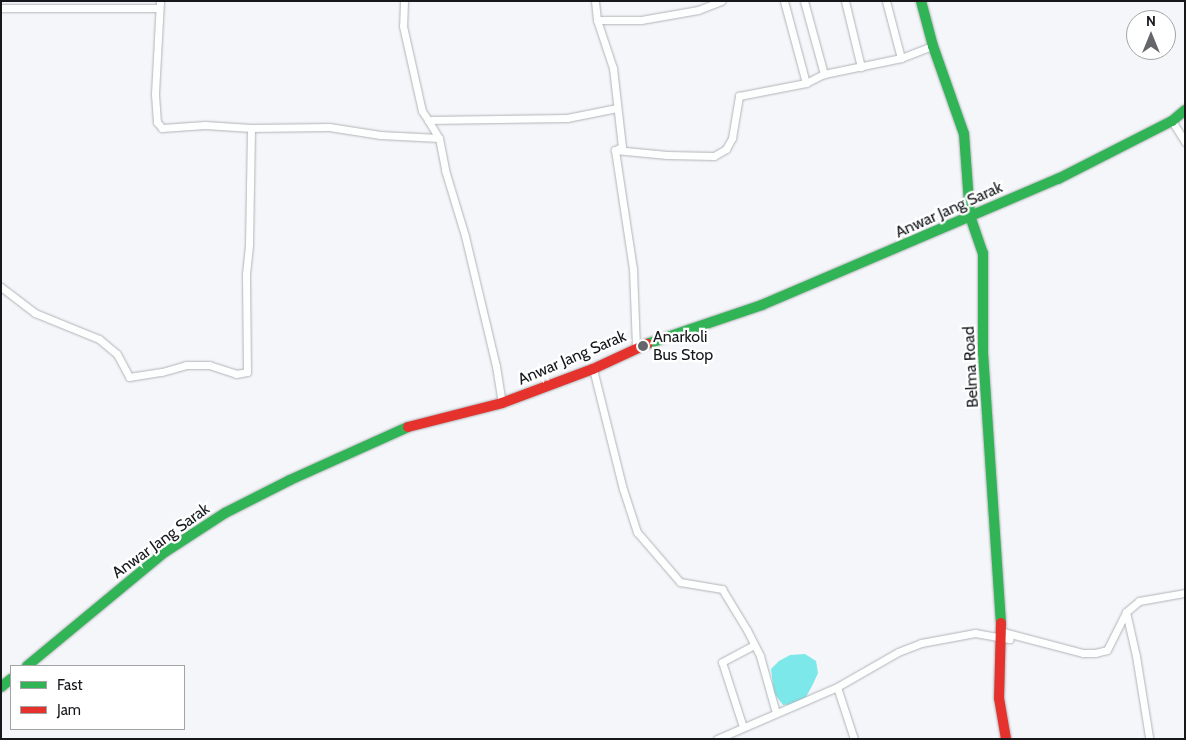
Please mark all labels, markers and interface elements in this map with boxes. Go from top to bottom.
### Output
north arrow [1126,10,1176,60]
text: N [1146,12,1156,30]
street label: Anwar Jang Sarak [892,178,1006,242]
street label: Belma Road [959,326,983,408]
street label: Anwar Jang Sarak [515,327,629,389]
place label: Anarkoli Bus Stop [653,327,713,365]
marker: Anarkoli Bus Stop [637,340,649,352]
street label: Anwar Jang Sarak [109,499,213,583]
legend [10,665,185,730]
text: Fast [57,676,82,694]
text: Jam [57,701,81,719]

